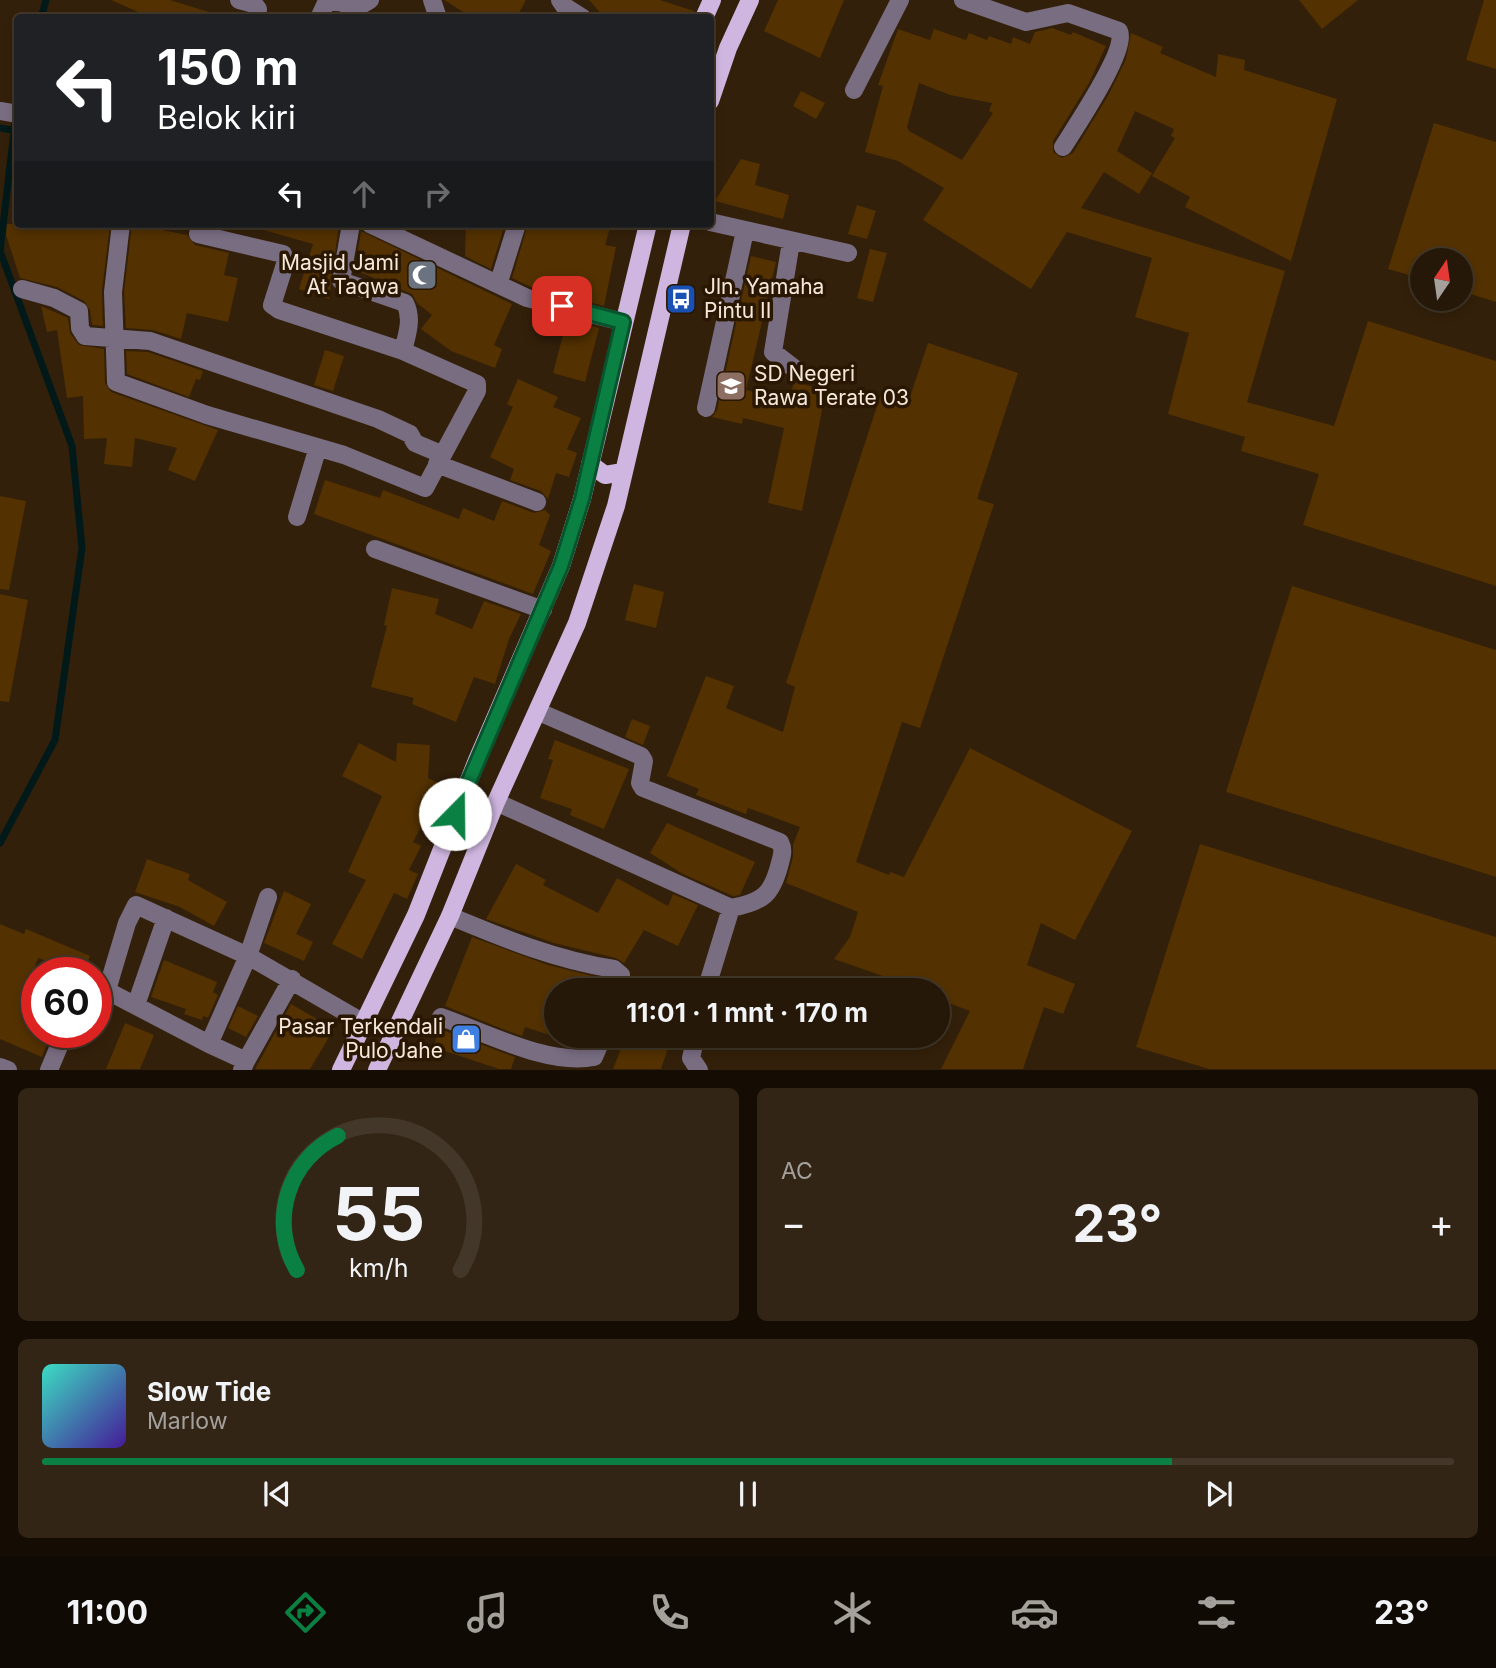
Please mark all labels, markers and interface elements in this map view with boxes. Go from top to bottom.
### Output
text: 150 m [157,38,299,97]
icon: left [42,42,133,133]
text: Belok kiri [157,98,296,137]
icon: left [272,175,310,213]
icon: ahead [345,175,383,213]
icon: right [418,175,456,213]
north arrow [1410,248,1474,312]
map controls [1410,248,1473,311]
place label: Masjid Jami At Taqwa [281,250,399,299]
mosque icon: Masjid Jami At Taqwa [405,258,439,292]
place label: Jln. Yamaha Pintu II [704,274,824,323]
pin [532,276,592,336]
bus stop icon: Jln. Yamaha Pintu II [664,282,698,316]
icon: arrive [543,287,581,325]
place label: SD Negeri Rawa Terate 03 [754,361,909,410]
school or university icon: SD Negeri Rawa Terate 03 [714,369,748,403]
position arrow [418,777,492,851]
speed limit sign: 60 [21,957,112,1048]
text: 11:01 · 1 mnt · 170 m [626,997,868,1028]
place label: Pasar Terkendali Pulo Jahe [278,1014,443,1063]
shop icon: Pasar Terkendali Pulo Jahe [449,1022,483,1056]
text: AC [781,1157,813,1185]
text: 55 [332,1170,425,1259]
text: 23° [1073,1192,1162,1255]
text: − [781,1200,806,1246]
text: + [1429,1200,1454,1246]
text: km/h [349,1253,408,1283]
text: Slow Tide [147,1376,271,1407]
text: Marlow [147,1407,227,1435]
icon: previous [258,1475,296,1513]
icon: pause [729,1475,767,1513]
icon: next [1200,1475,1238,1513]
icon: directions [281,1588,330,1637]
icon: music [463,1588,512,1637]
icon: phone [645,1588,694,1637]
icon: climate [828,1588,877,1637]
icon: car [1010,1588,1059,1637]
icon: filters [1192,1588,1241,1637]
text: 11:00 [67,1593,148,1632]
text: 23° [1374,1593,1429,1632]

